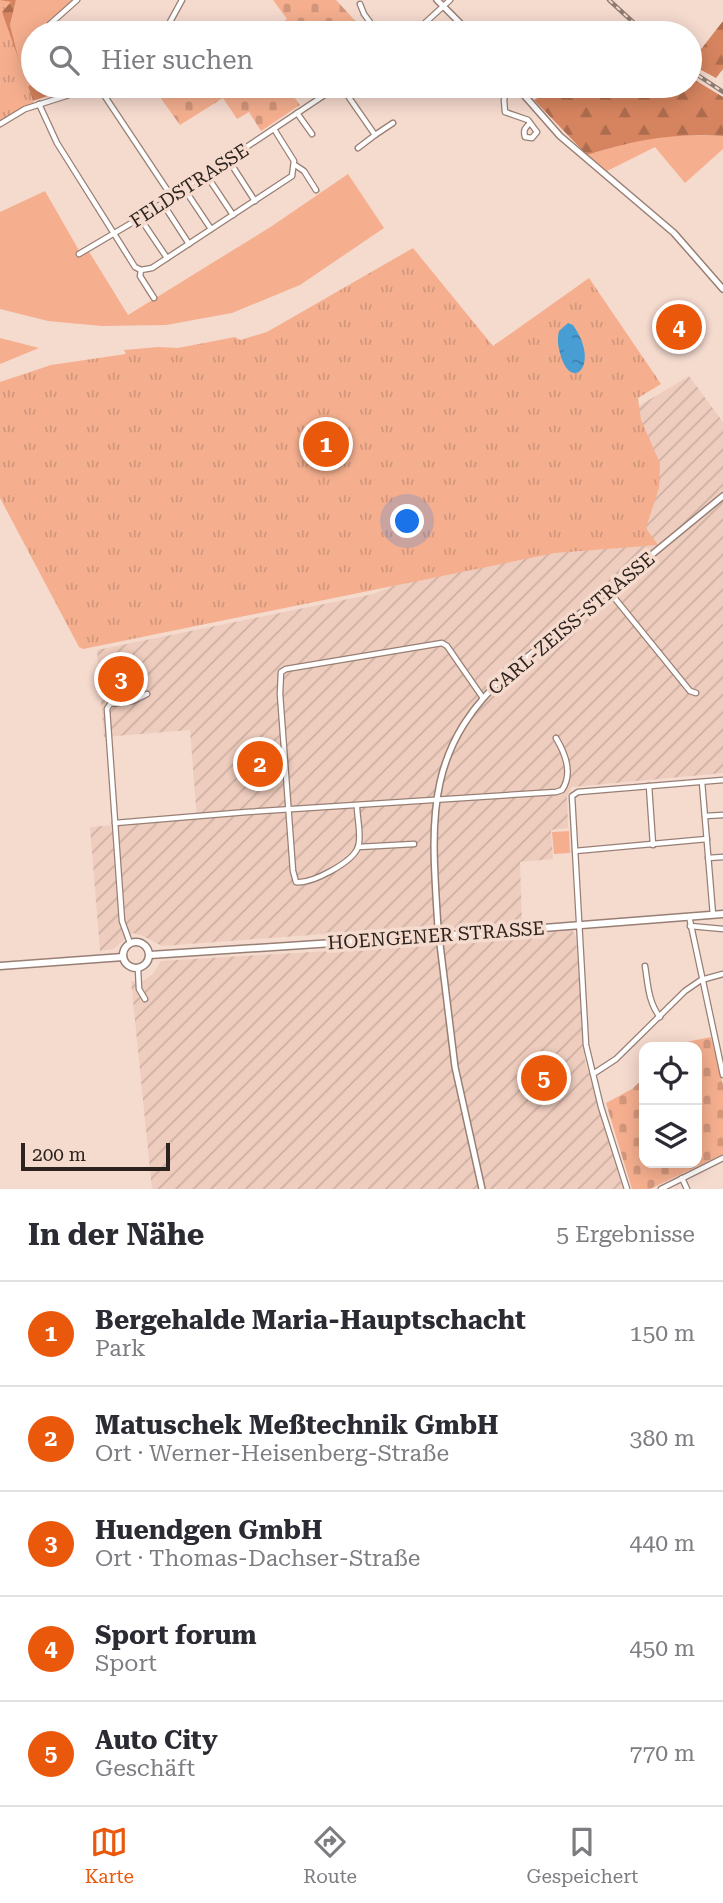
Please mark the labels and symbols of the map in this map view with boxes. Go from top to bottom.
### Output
street label: FELDSTRASSE [126,139,253,232]
pin: 4 [656,301,702,353]
pin: 1 [303,418,349,470]
your location [390,504,424,538]
street label: CARL-ZEISS-STRASSE [483,547,659,700]
pin: 3 [98,653,144,705]
pin: 2 [237,738,283,790]
street label: HOENGENER STRASSE [327,916,545,955]
pin: 5 [521,1052,567,1104]
scale bar [21,1140,170,1172]

